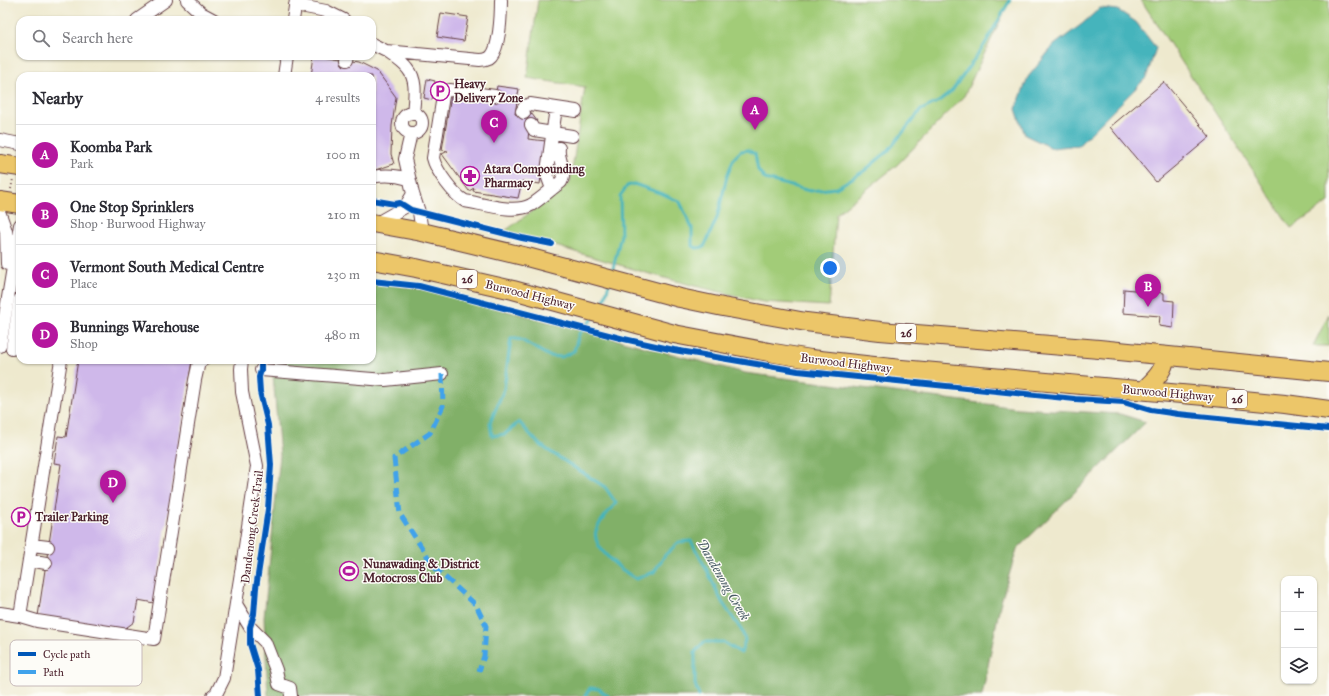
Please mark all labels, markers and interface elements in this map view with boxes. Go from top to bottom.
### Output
search box [16,16,376,60]
icon: search [30,27,52,49]
text: Search here [62,29,133,47]
place label: Heavy Delivery Zone [454,77,523,106]
parking icon: Heavy Delivery Zone [429,80,451,102]
text: Nearby [32,88,83,109]
text: 4 results [315,90,360,106]
pin: A [742,97,768,130]
pin: C [481,110,507,143]
text: Koomba Park [70,138,152,156]
text: A [41,147,49,163]
text: 100 m [326,147,360,163]
text: Park [70,156,94,172]
place label: Atara Compounding Pharmacy [483,162,585,191]
pharmacy icon: Atara Compounding Pharmacy [459,165,481,187]
text: One Stop Sprinklers [70,198,194,216]
text: B [41,207,49,223]
text: 210 m [327,207,360,223]
text: Shop · Burwood Highway [70,216,206,232]
text: Vermont South Medical Centre [70,258,264,276]
your location [820,258,840,278]
text: C [41,267,49,283]
text: 230 m [327,267,360,283]
road number: 26 [457,270,477,288]
pin: B [1135,274,1161,307]
text: Place [70,276,97,292]
street label: Burwood Highway [484,277,577,314]
text: Bunnings Warehouse [70,318,199,336]
road number: 26 [896,324,916,342]
text: D [40,327,50,343]
text: 480 m [325,327,360,343]
text: Shop [70,336,98,352]
street label: Burwood Highway [799,350,893,377]
street label: Burwood Highway [1122,382,1215,405]
road number: 26 [1227,390,1247,408]
street label: Dandenong Creek Trail [238,469,267,585]
pin: D [100,470,126,503]
parking icon: Trailer Parking [10,506,32,528]
place label: Trailer Parking [34,510,109,525]
water label: Dandenong Creek [693,536,753,624]
place label: Nunawading & District Motocross Club [363,557,480,585]
sports icon: Nunawading & District Motocross Club [338,560,360,582]
map controls [1281,576,1317,684]
button: + [1281,576,1317,612]
button: − [1281,612,1317,648]
legend [10,640,142,686]
text: Cycle path [43,648,90,661]
button: layers [1281,648,1317,684]
text: Path [43,666,64,679]

